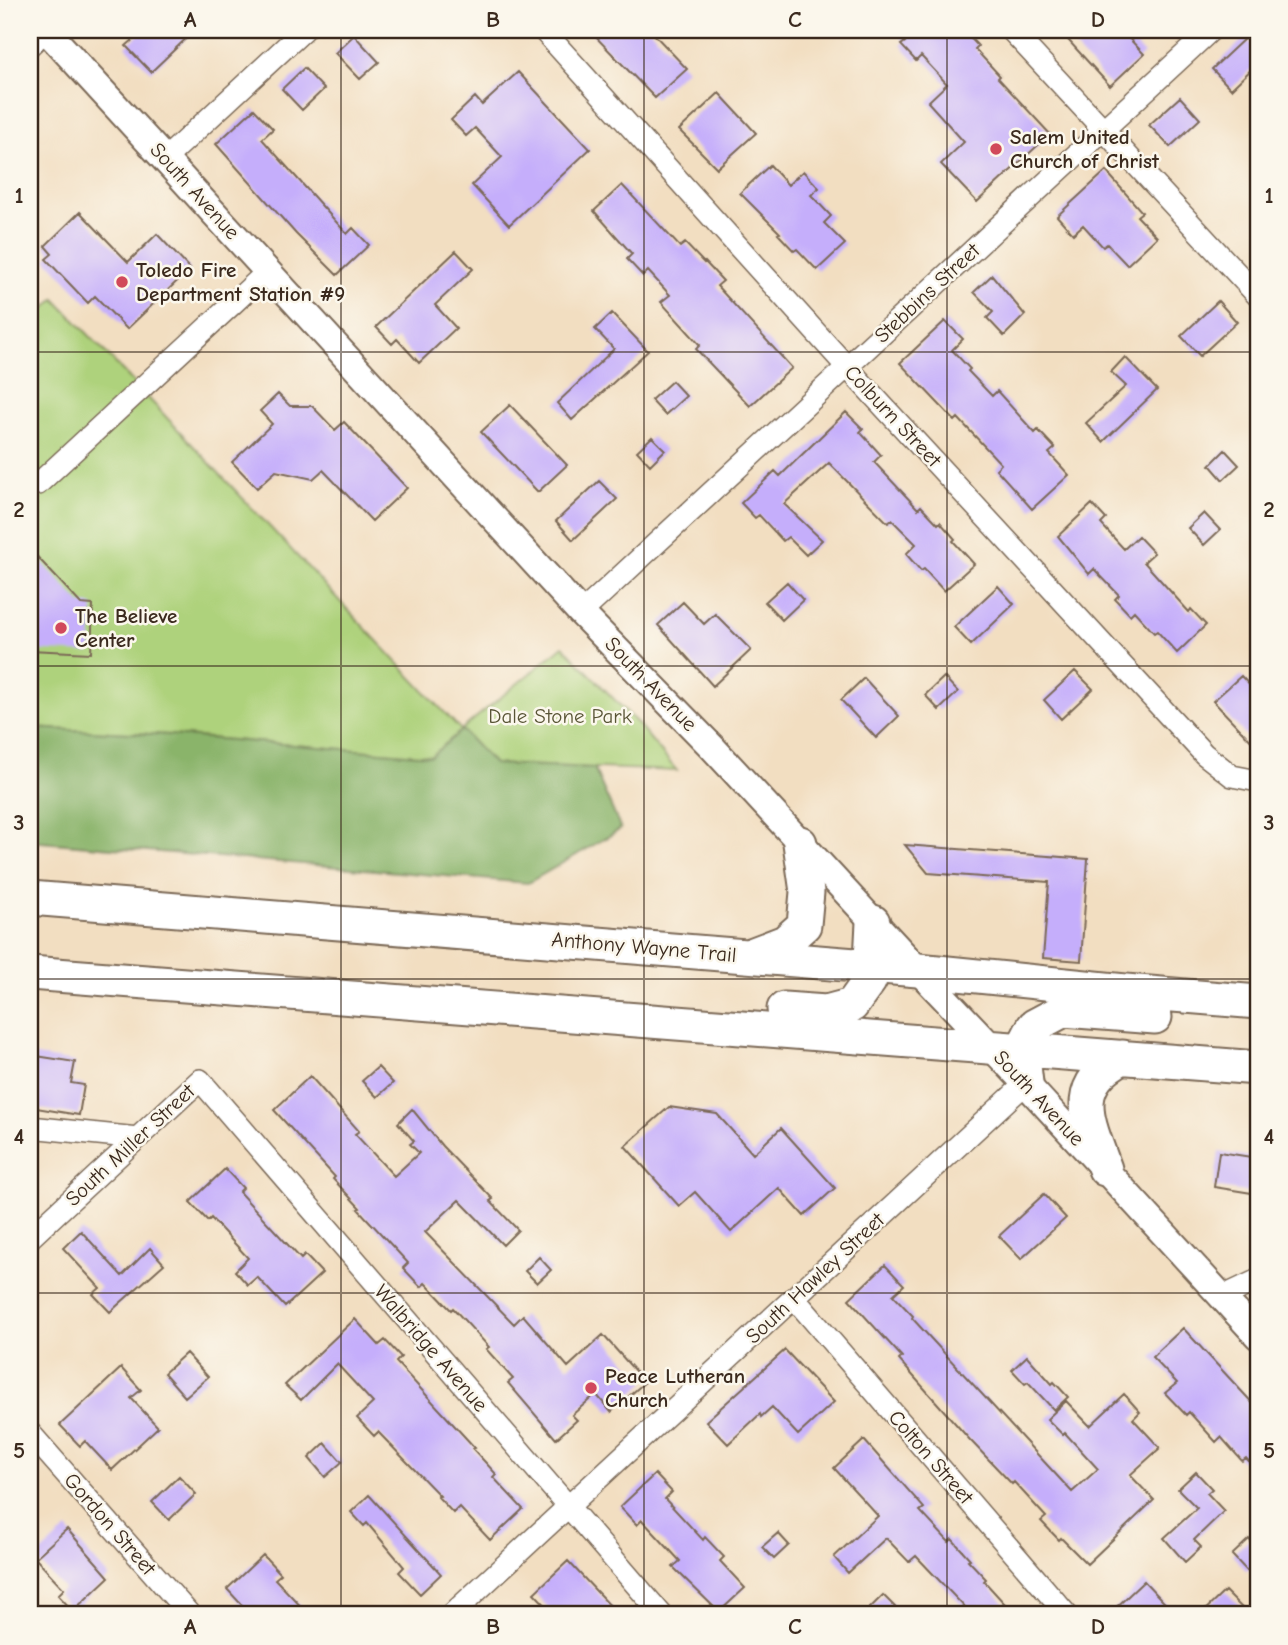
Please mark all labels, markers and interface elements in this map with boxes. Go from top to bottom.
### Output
text: A [184,6,197,33]
text: B [486,6,500,33]
text: C [788,6,802,33]
text: D [1091,6,1105,33]
place label: Salem United Church of Christ [1010,125,1160,173]
street label: South Avenue [145,138,245,244]
marker: Salem United Church of Christ [988,141,1004,157]
text: 1 [14,182,24,209]
text: 1 [1264,182,1274,209]
street label: Stebbins Street [870,238,985,348]
place label: Toledo Fire Department Station #9 [136,258,345,306]
marker: Toledo Fire Department Station #9 [114,274,130,290]
street label: Colburn Street [840,360,947,472]
text: 2 [13,496,25,523]
text: 2 [1263,496,1275,523]
place label: The Believe Center [75,604,177,652]
marker: The Believe Center [53,620,69,636]
street label: South Avenue [600,632,702,736]
park label: Dale Stone Park [488,704,632,728]
text: 3 [13,809,25,836]
text: 3 [1263,809,1275,836]
street label: Anthony Wayne Trail [551,927,737,967]
street label: South Avenue [989,1045,1089,1151]
street label: South Miller Street [60,1078,200,1211]
text: 4 [14,1123,25,1150]
text: 4 [1264,1123,1275,1150]
street label: South Hawley Street [741,1207,890,1348]
street label: Walbridge Avenue [369,1280,493,1416]
place label: Peace Lutheran Church [605,1364,745,1412]
marker: Peace Lutheran Church [583,1380,599,1396]
street label: Colton Street [884,1405,979,1510]
text: 5 [13,1437,25,1464]
text: 5 [1263,1437,1275,1464]
street label: Gordon Street [59,1468,161,1581]
text: A [184,1613,197,1640]
text: B [486,1613,500,1640]
text: C [788,1613,802,1640]
text: D [1091,1613,1105,1640]

